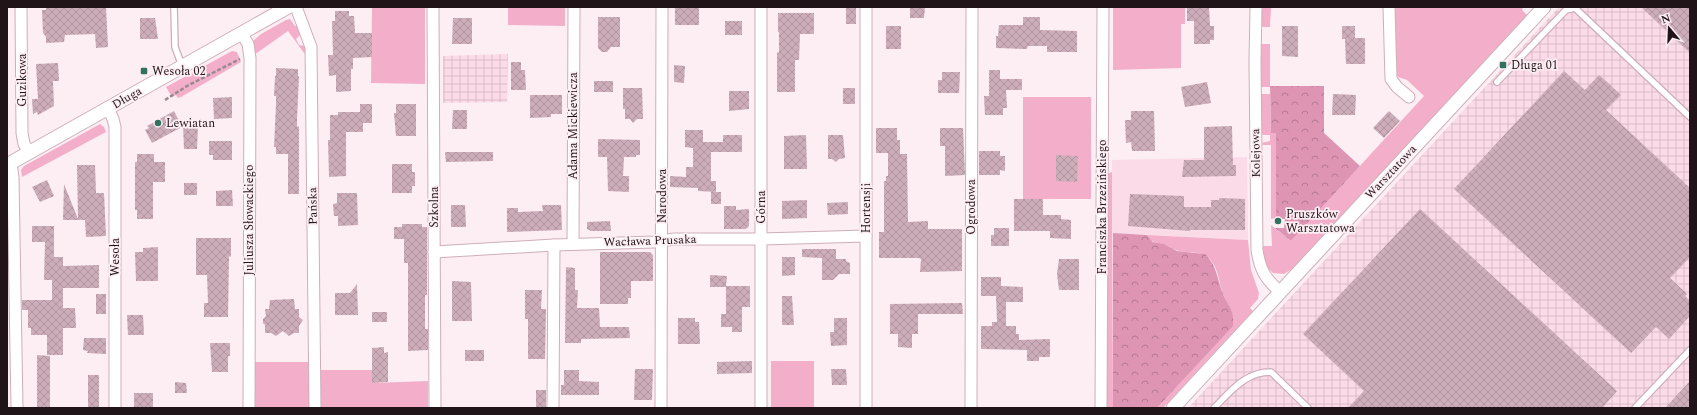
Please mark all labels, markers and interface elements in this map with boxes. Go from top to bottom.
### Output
north arrow [1649,8,1689,48]
text: N [1659,10,1673,29]
street label: Guzikowa [13,53,32,107]
place label: Długa 01 [1511,56,1558,75]
marker: Długa 01 [1498,60,1508,70]
place label: Wesoła 02 [152,62,205,81]
marker: Wesoła 02 [139,66,149,76]
street label: Adama Mickiewicza [564,72,583,180]
street label: Długa [108,82,146,114]
place label: Lewiatan [166,114,215,133]
marker: Lewiatan [153,118,163,128]
street label: Kolejowa [1246,128,1266,178]
street label: Franciszka Brzezińskiego [1093,139,1112,275]
street label: Warsztatowa [1361,140,1421,204]
street label: Juliusza Słowackiego [240,165,259,276]
street label: Narodowa [653,169,672,223]
street label: Ogrodowa [962,179,981,235]
street label: Hortensji [857,182,876,233]
street label: Szkolna [425,186,444,228]
street label: Pańska [303,187,323,225]
street label: Górna [752,190,771,224]
place label: Pruszków Warsztatowa [1286,205,1355,238]
marker: Pruszków Warsztatowa [1273,216,1283,226]
street label: Wacława Prusaka [603,230,697,252]
street label: Wesoła [106,238,125,276]

